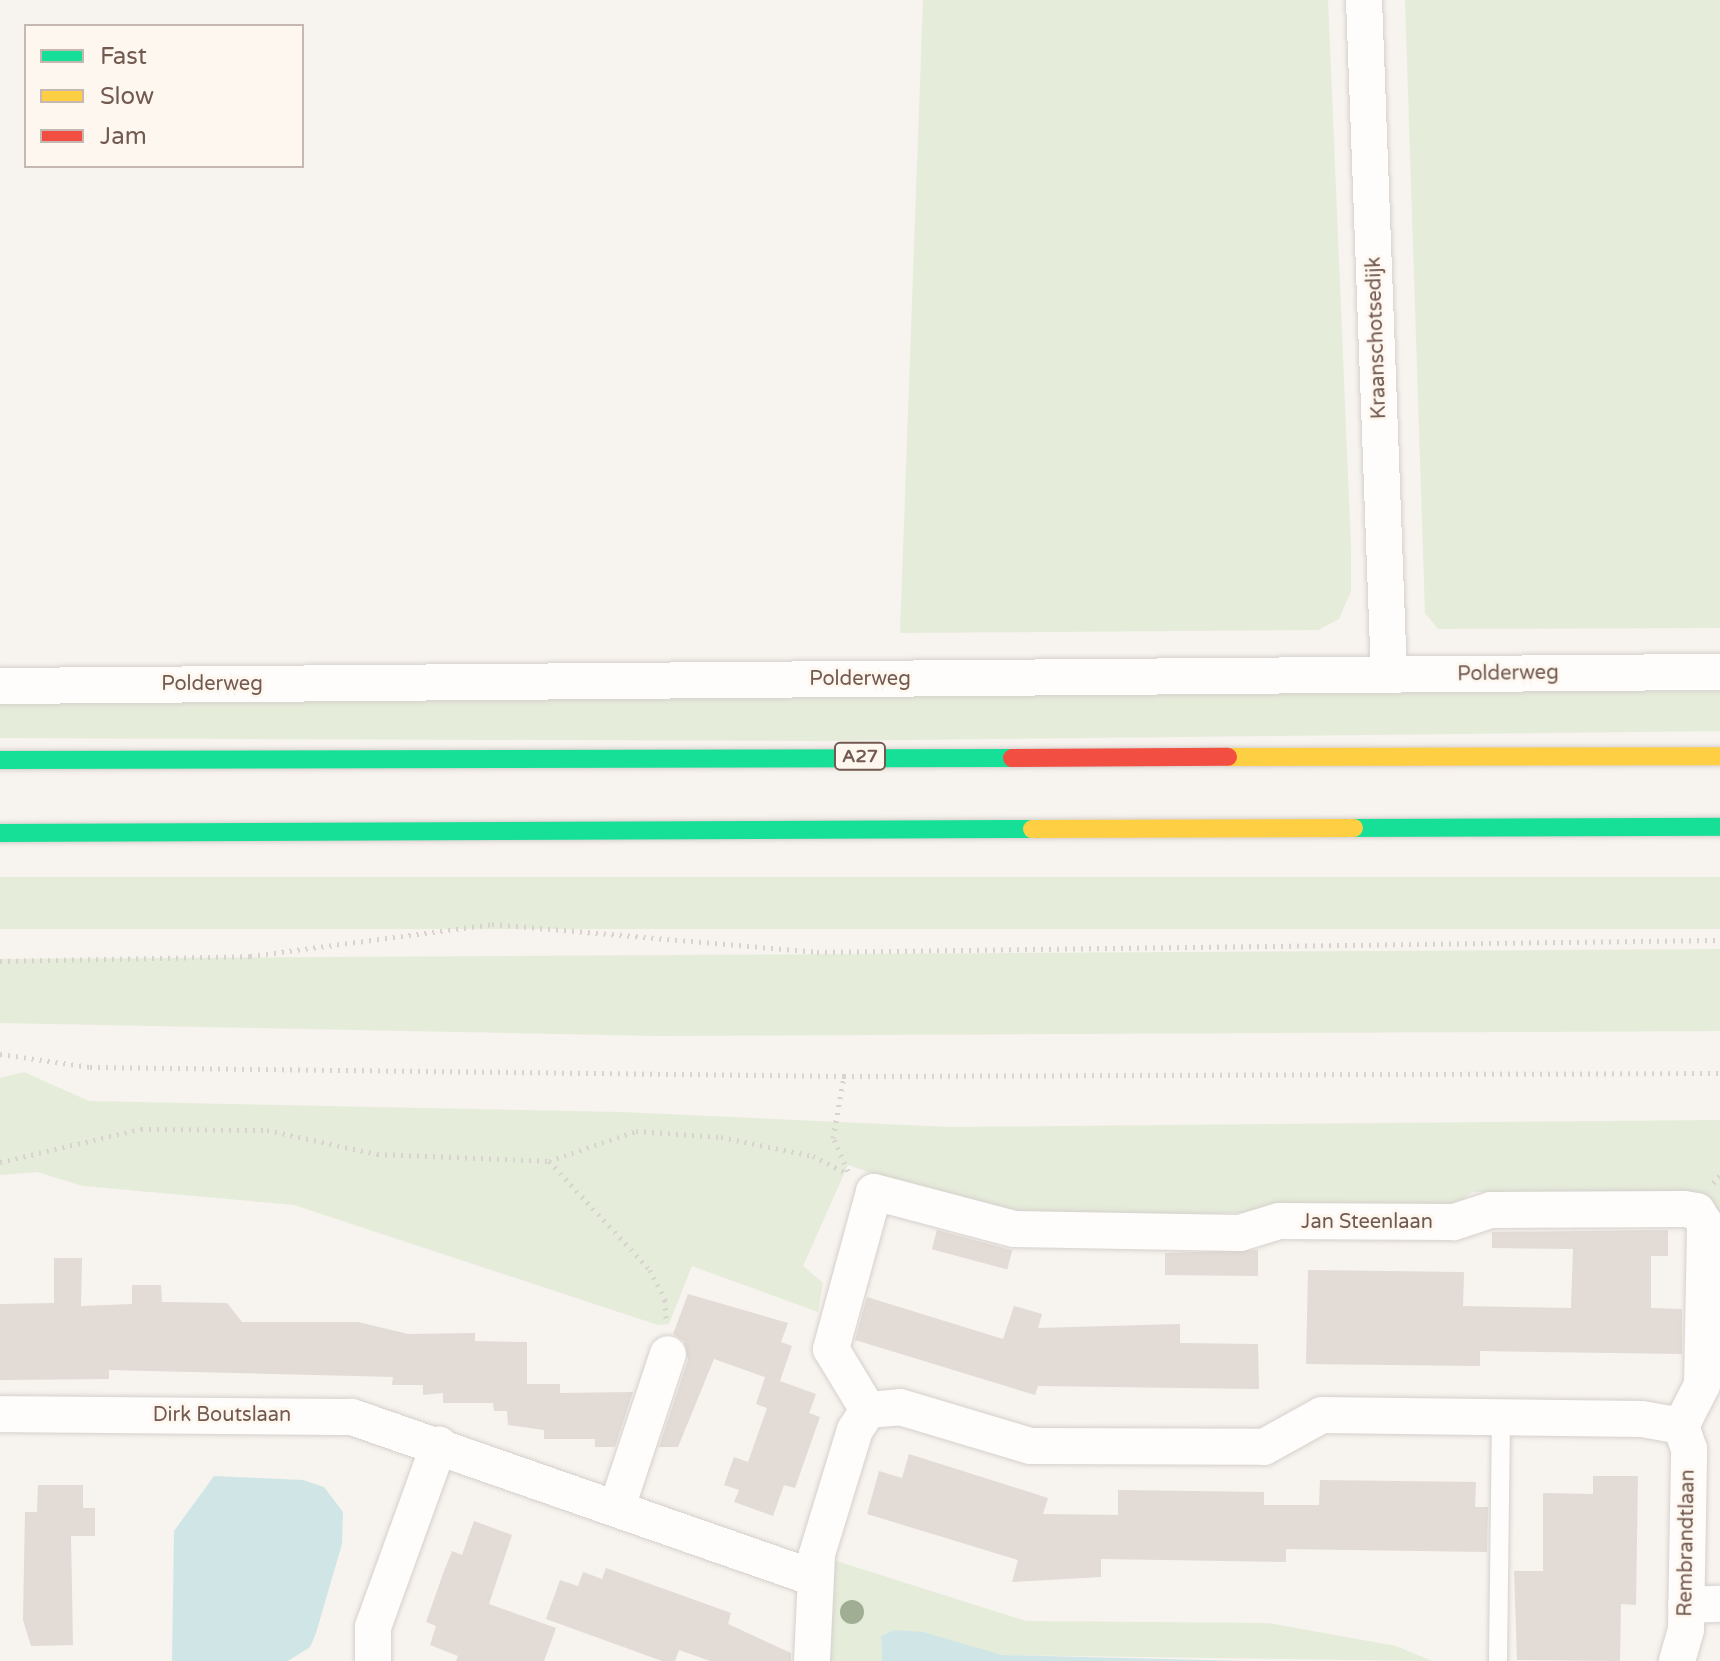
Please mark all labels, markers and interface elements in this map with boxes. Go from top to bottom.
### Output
legend [24,24,304,168]
text: Fast [100,42,147,71]
text: Slow [100,82,154,111]
text: Jam [100,122,147,151]
street label: Kraanschotsedijk [1362,256,1392,420]
street label: Polderweg [1457,661,1559,687]
street label: Polderweg [809,667,911,691]
street label: Polderweg [161,672,263,696]
road number: A27 [832,742,888,770]
street label: Jan Steenlaan [1301,1210,1433,1234]
street label: Dirk Boutslaan [153,1403,291,1427]
street label: Rembrandtlaan [1674,1469,1700,1617]

